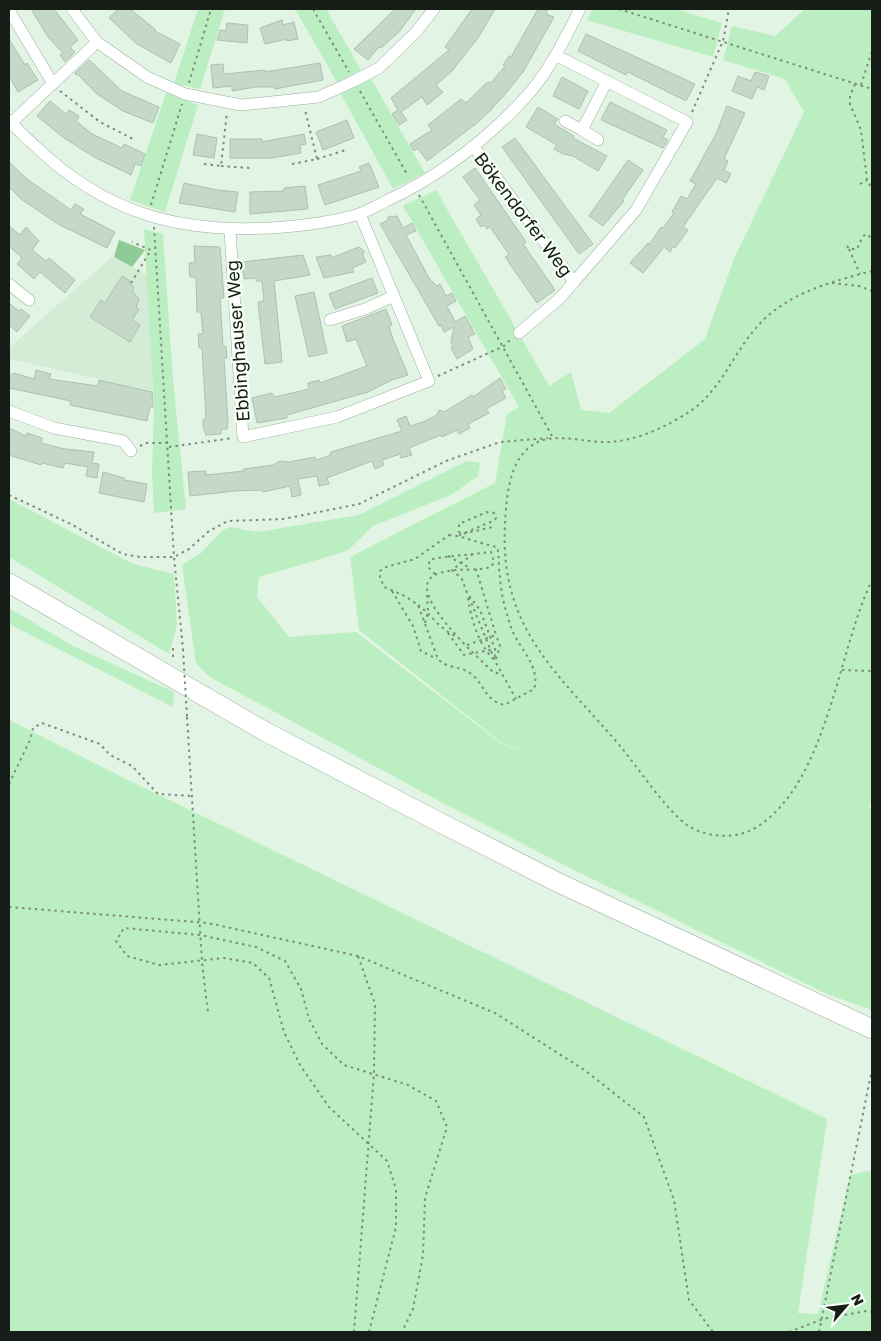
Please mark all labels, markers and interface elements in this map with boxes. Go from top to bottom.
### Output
street label: Bökendorfer Weg [470,148,578,280]
street label: Ebbinghauser Weg [220,260,254,422]
north arrow [821,1281,871,1331]
text: N [848,1291,868,1308]

